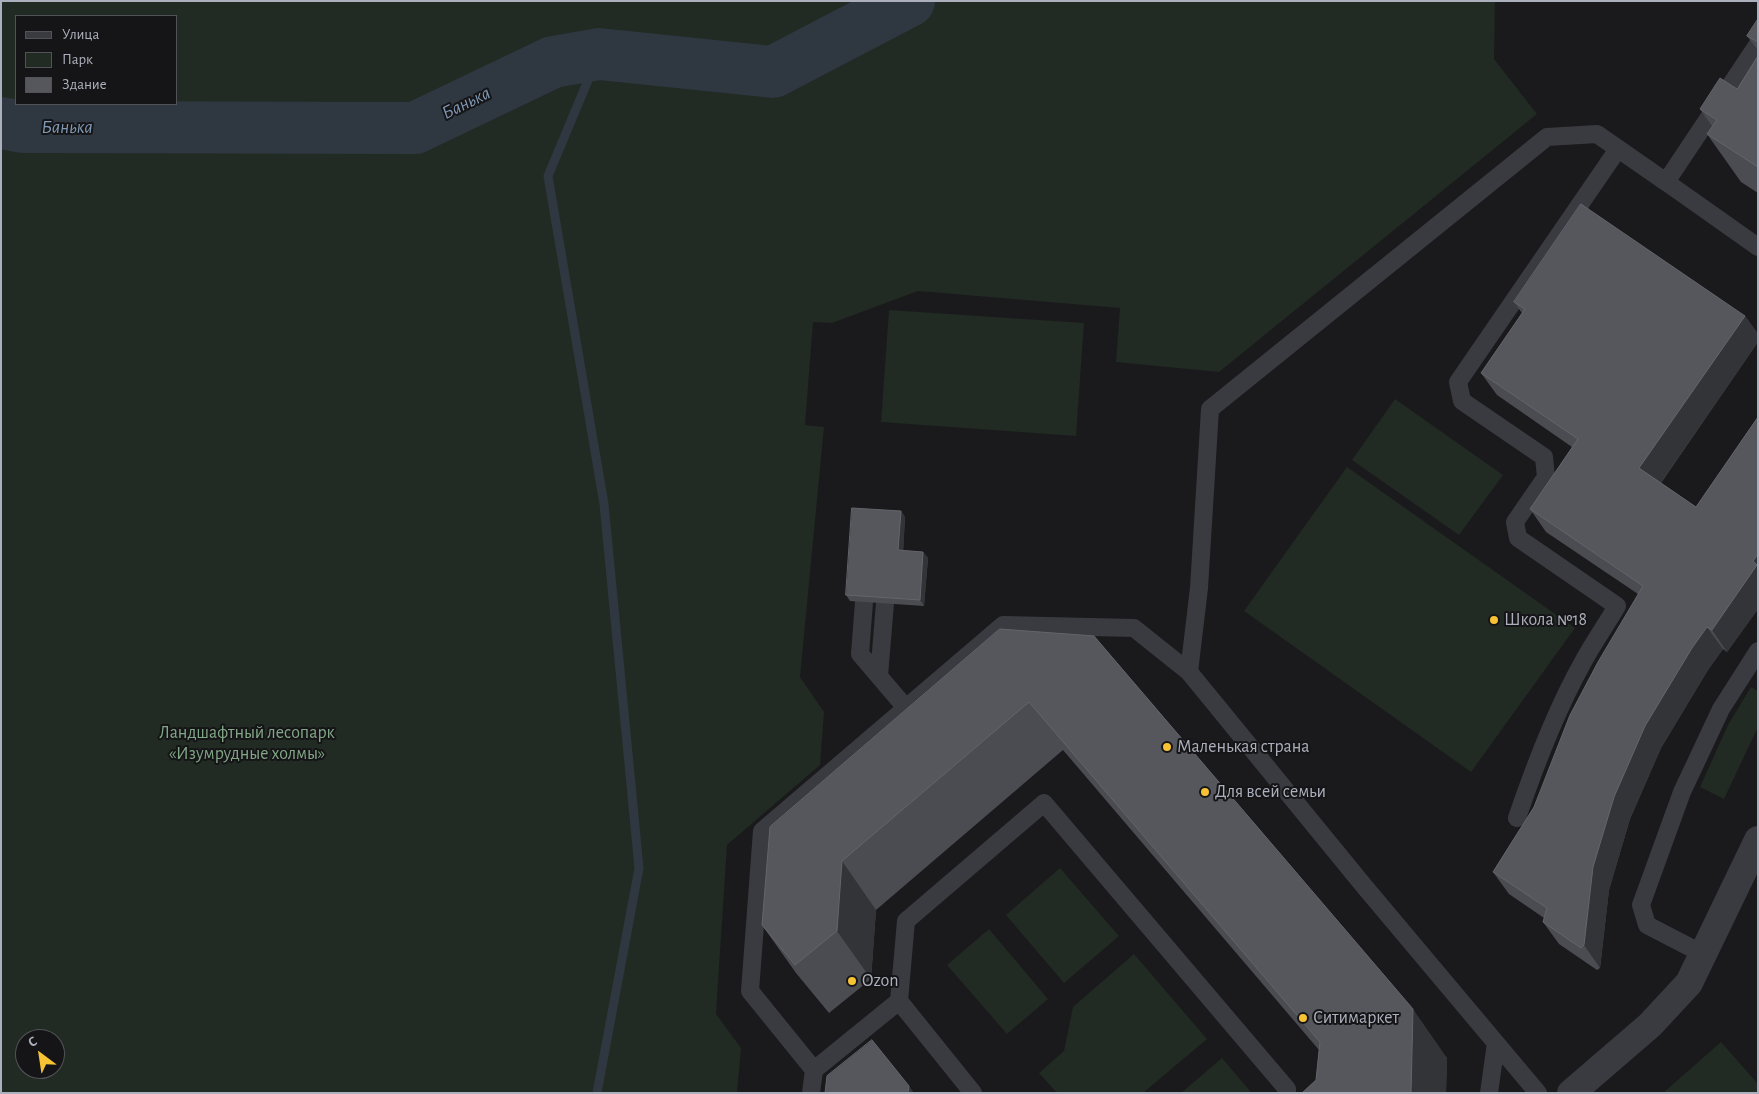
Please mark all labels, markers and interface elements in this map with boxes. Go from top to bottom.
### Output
legend [15,15,178,105]
text: Улица [62,27,99,42]
text: Парк [62,52,93,67]
text: Здание [62,77,107,92]
water label: Банька [438,81,494,125]
water label: Банька [41,116,93,138]
place label: Школа №18 [1504,609,1587,631]
marker: Школа №18 [1488,614,1500,626]
park label: Ландшафтный лесопарк «Изумрудные холмы» [159,722,335,764]
place label: Маленькая страна [1177,736,1309,758]
marker: Маленькая страна [1161,741,1173,753]
place label: Для всей семьи [1215,781,1326,803]
marker: Для всей семьи [1199,786,1211,798]
place label: Ozon [862,970,899,992]
marker: Ozon [846,975,858,987]
place label: Ситимаркет [1313,1007,1399,1029]
marker: Ситимаркет [1297,1012,1309,1024]
north arrow [15,1029,65,1079]
text: С [26,1034,40,1050]

